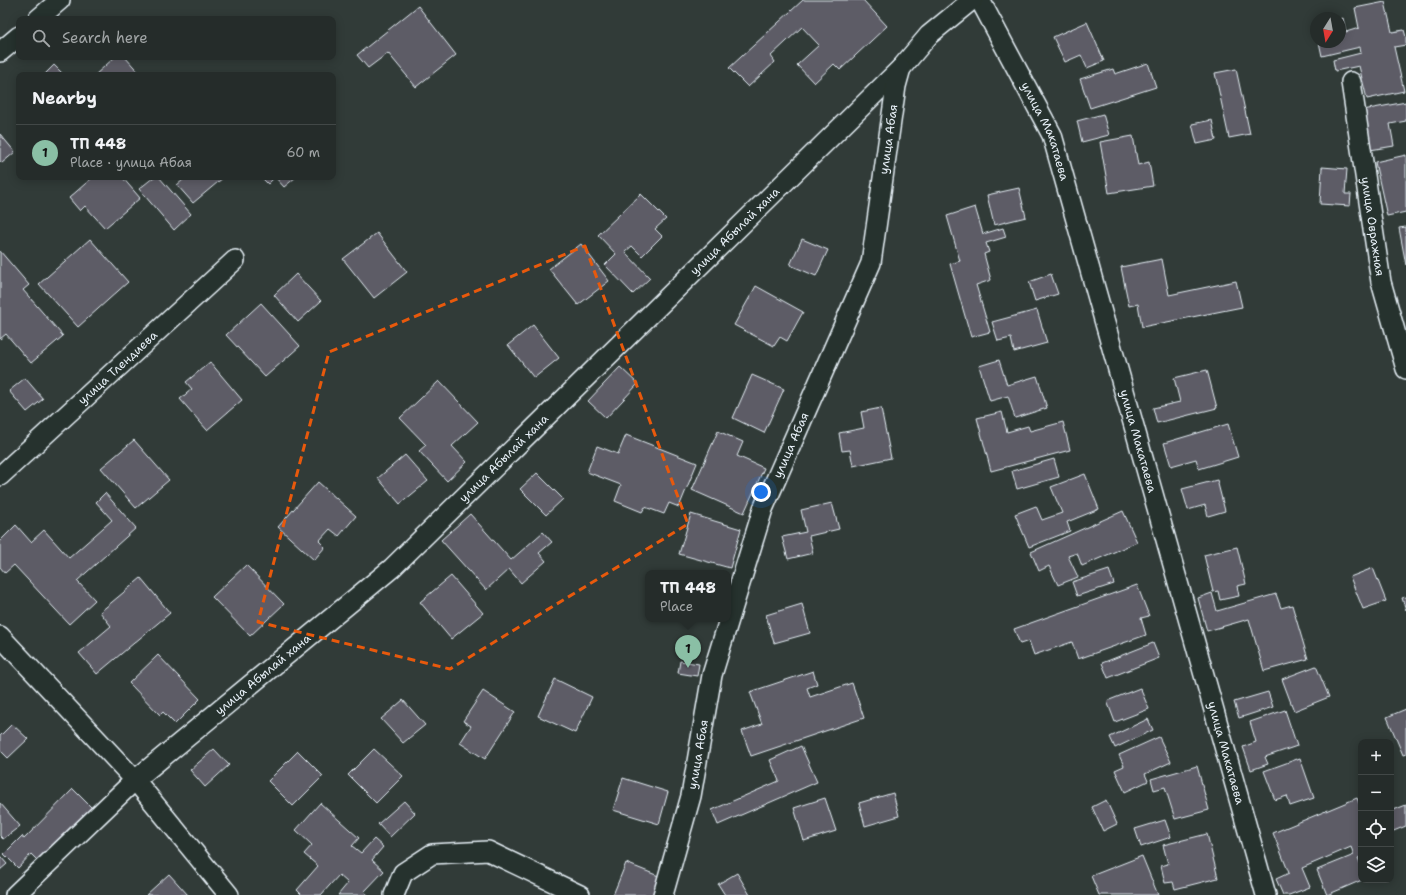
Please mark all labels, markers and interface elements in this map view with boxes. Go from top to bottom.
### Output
north arrow [1310,12,1346,48]
search box [16,16,336,60]
icon: search [30,27,52,49]
text: Search here [62,28,148,48]
street label: улица Макатаева [1017,79,1073,183]
text: Nearby [32,87,97,109]
street label: улица Абая [876,103,901,175]
text: ТП 448 [70,134,126,154]
text: 1 [42,144,48,161]
text: 60 m [287,144,320,161]
text: Place · улица Абая [70,154,192,171]
street label: улица Овражная [1357,176,1388,277]
street label: улица Абылай хана [687,183,783,279]
street label: улица Тлендиева [75,327,161,408]
street label: улица Макатаева [1116,388,1160,495]
street label: улица Абылай хана [456,410,552,506]
street label: улица Абая [770,410,812,481]
your location [751,482,771,502]
popup [645,570,731,622]
text: ТП 448 [660,578,716,598]
text: Place [660,598,693,615]
street label: улица Абылай хана [212,630,314,719]
pin: 1 [675,635,701,668]
street label: улица Макатаева [1204,700,1248,807]
street label: улица Абая [684,718,712,791]
map controls [1358,739,1394,883]
button: + [1358,739,1394,775]
button: − [1358,775,1394,811]
button: locate [1358,811,1394,847]
button: layers [1358,847,1394,883]

